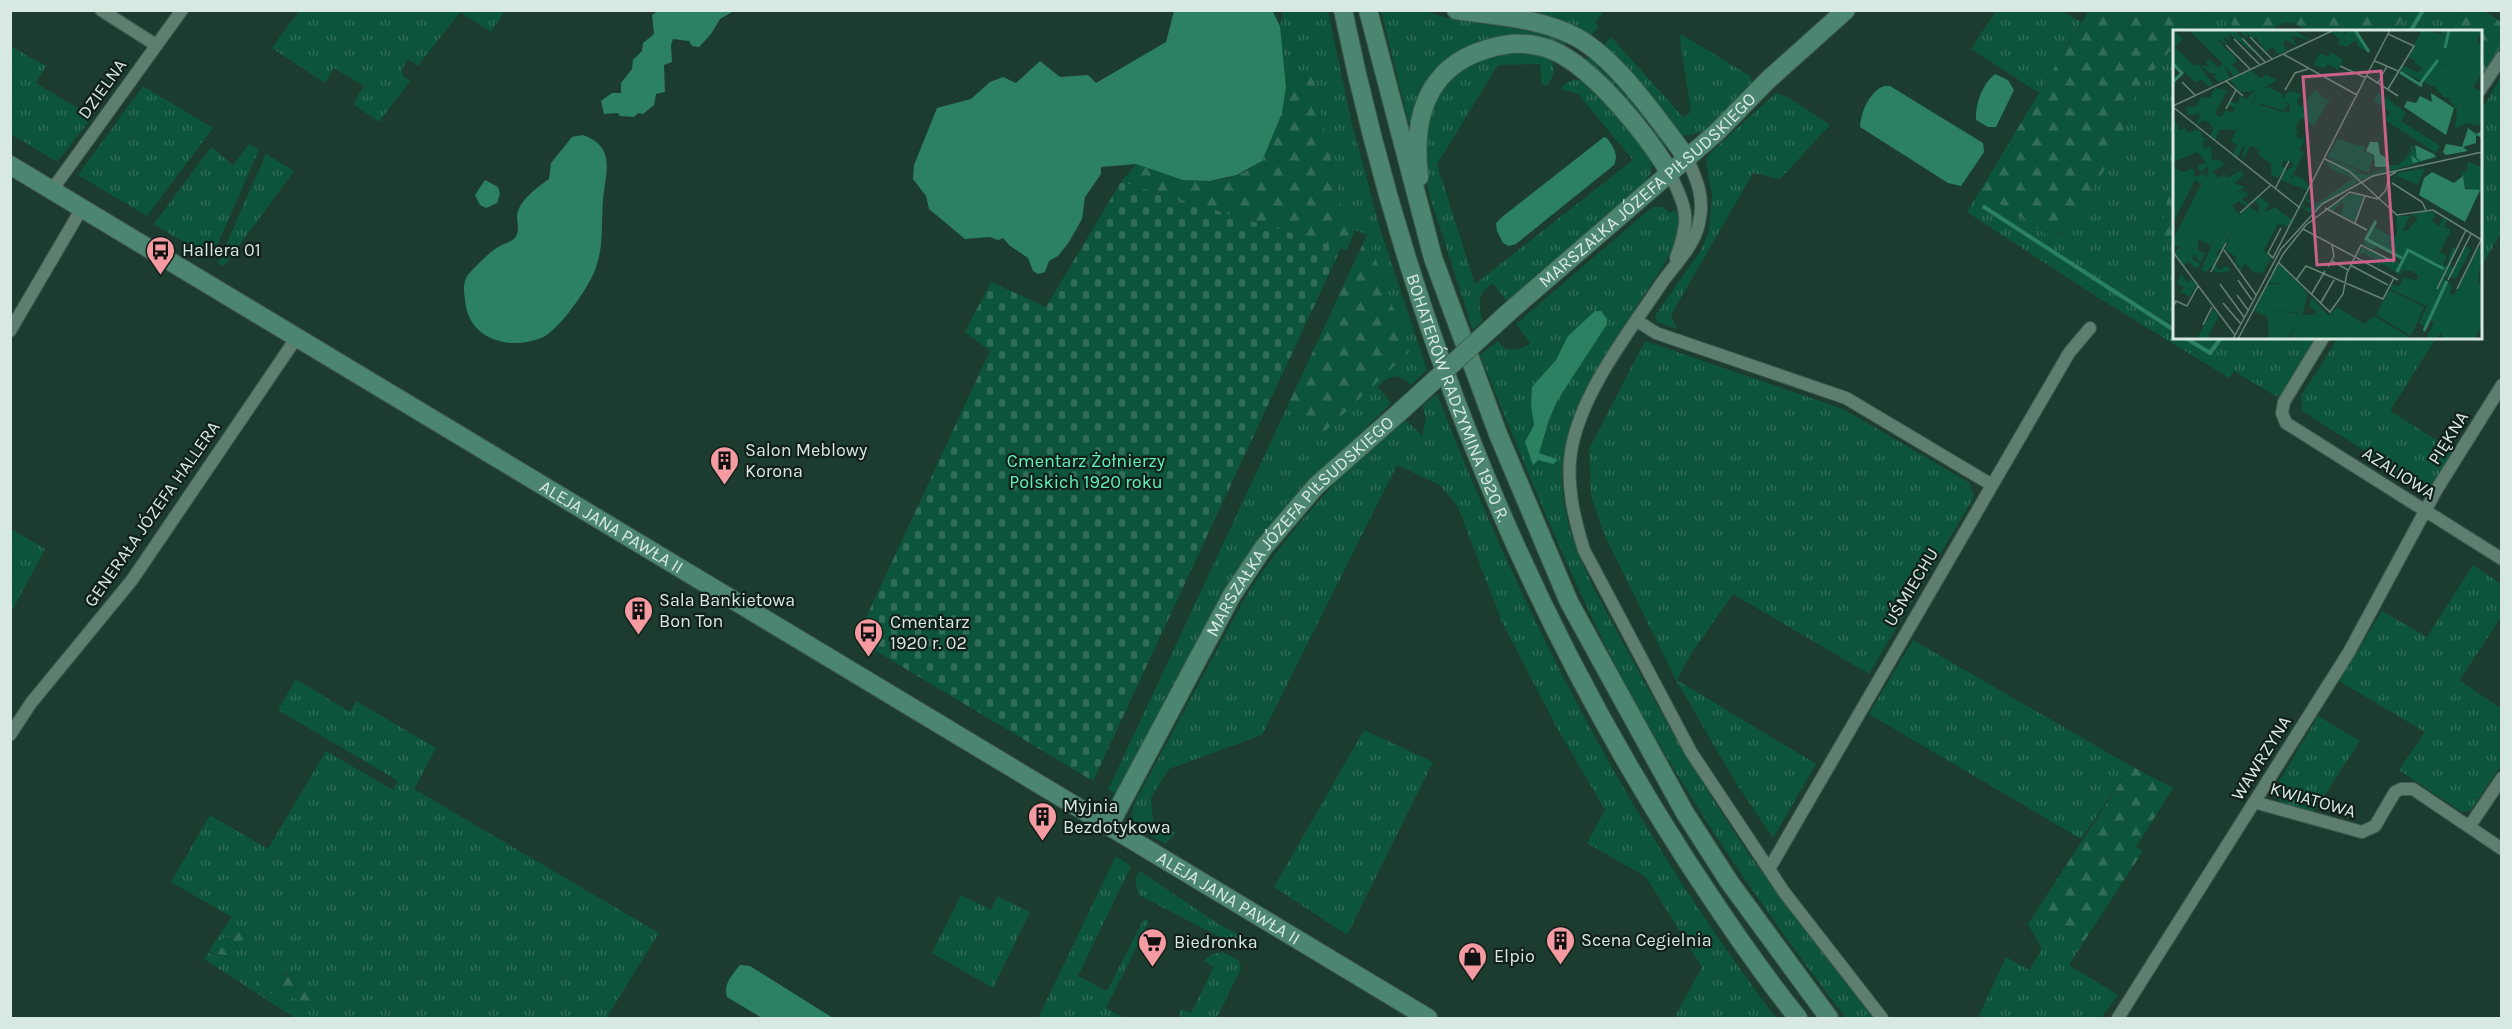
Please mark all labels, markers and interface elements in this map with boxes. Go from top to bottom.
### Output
inset map [2173,30,2482,339]
street label: DZIELNA [73,55,131,123]
street label: MARSZAŁKA JÓZEFA PIŁSUDSKIEGO [1534,88,1761,292]
bus stop icon: Hallera 01 [145,234,177,276]
place label: Hallera 01 [182,239,261,261]
street label: BOHATERÓW RADZYMINA 1920 R. [1401,271,1515,525]
street label: PIĘKNA [2423,407,2473,469]
street label: MARSZAŁKA JÓZEFA PIŁSUDSKIEGO [1201,411,1398,640]
street label: GENERAŁA JÓZEFA HALLERA [79,416,225,611]
place label: Salon Meblowy Korona [745,439,868,482]
street label: AZALIOWA [2358,442,2440,504]
building icon: Salon Meblowy Korona [708,444,740,486]
park label: Cmentarz Żołnierzy Polskich 1920 roku [1007,450,1166,493]
street label: ALEJA JANA PAWŁA II [536,475,687,578]
street label: UŚMIECHU [1878,543,1943,630]
place label: Sala Bankietowa Bon Ton [659,589,795,632]
building icon: Sala Bankietowa Bon Ton [622,594,654,636]
place label: Cmentarz 1920 r. 02 [890,611,970,654]
bus stop icon: Cmentarz 1920 r. 02 [853,616,885,658]
street label: WAWRZYNA [2226,712,2296,804]
street label: KWIATOWA [2268,777,2358,823]
place label: Myjnia Bezdotykowa [1063,795,1171,838]
building icon: Myjnia Bezdotykowa [1026,800,1058,842]
street label: ALEJA JANA PAWŁA II [1153,846,1304,950]
building icon: Scena Cegielnia [1544,924,1576,966]
supermarket icon: Biedronka [1137,926,1169,968]
place label: Scena Cegielnia [1581,929,1712,951]
place label: Biedronka [1174,931,1258,953]
shop icon: Elpio [1457,940,1489,982]
place label: Elpio [1494,945,1535,967]

